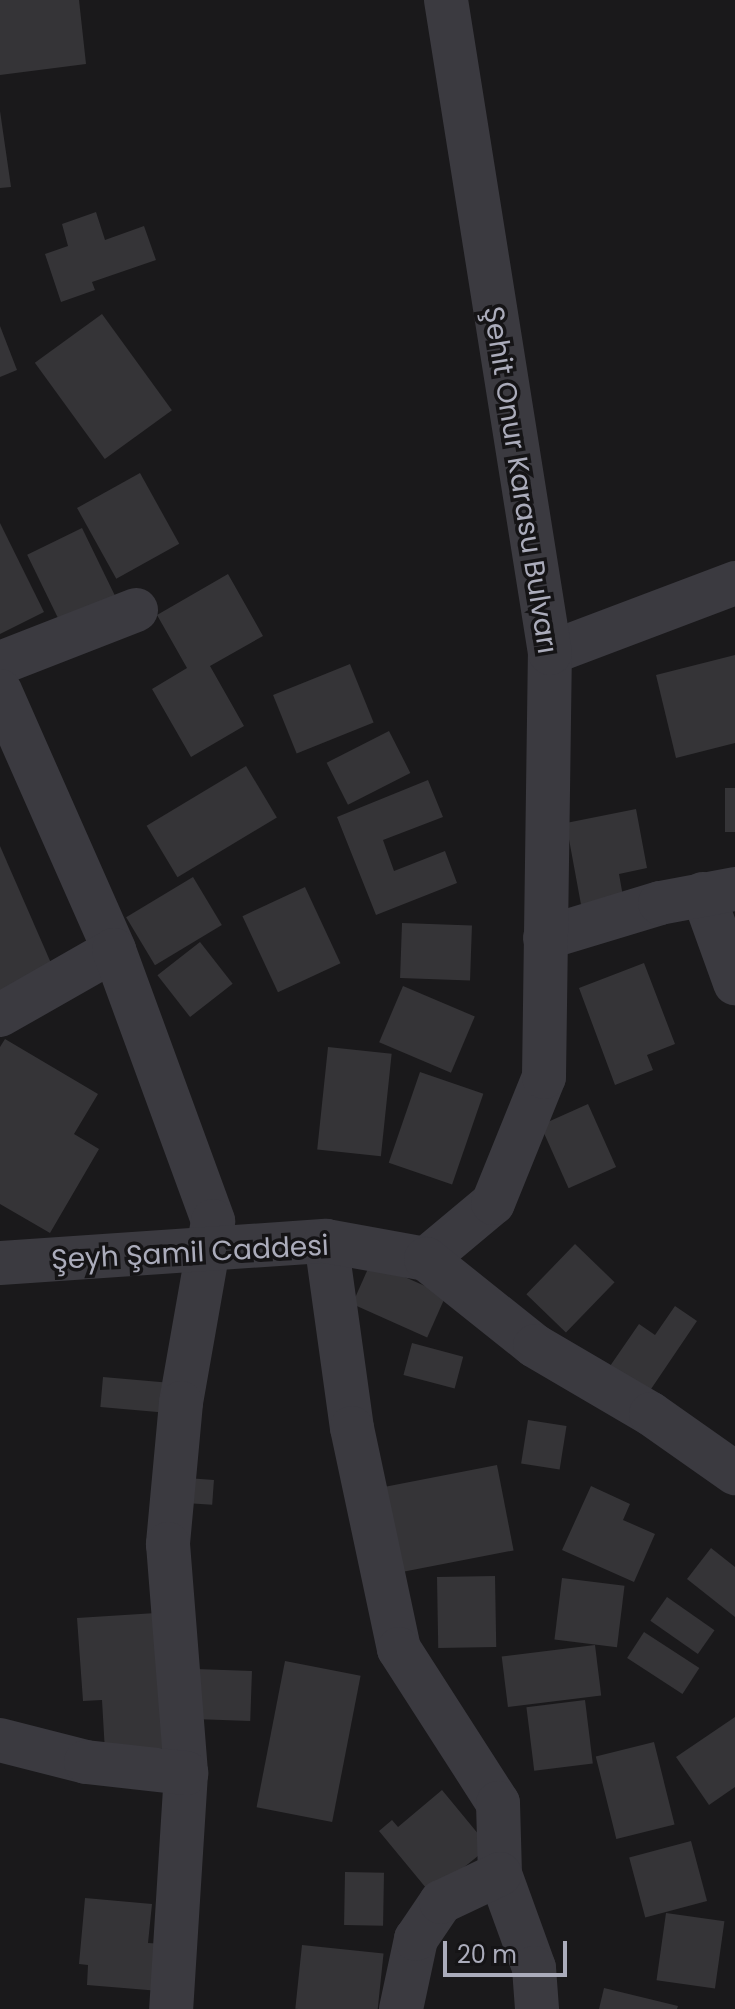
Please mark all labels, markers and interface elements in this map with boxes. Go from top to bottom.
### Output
street label: Şehit Onur Karasu Bulvarı [476,304,564,656]
street label: Şeyh Şamil Caddesi [50,1229,330,1277]
scale bar [447,1925,571,1975]
text: 20 m [457,1938,517,1971]

